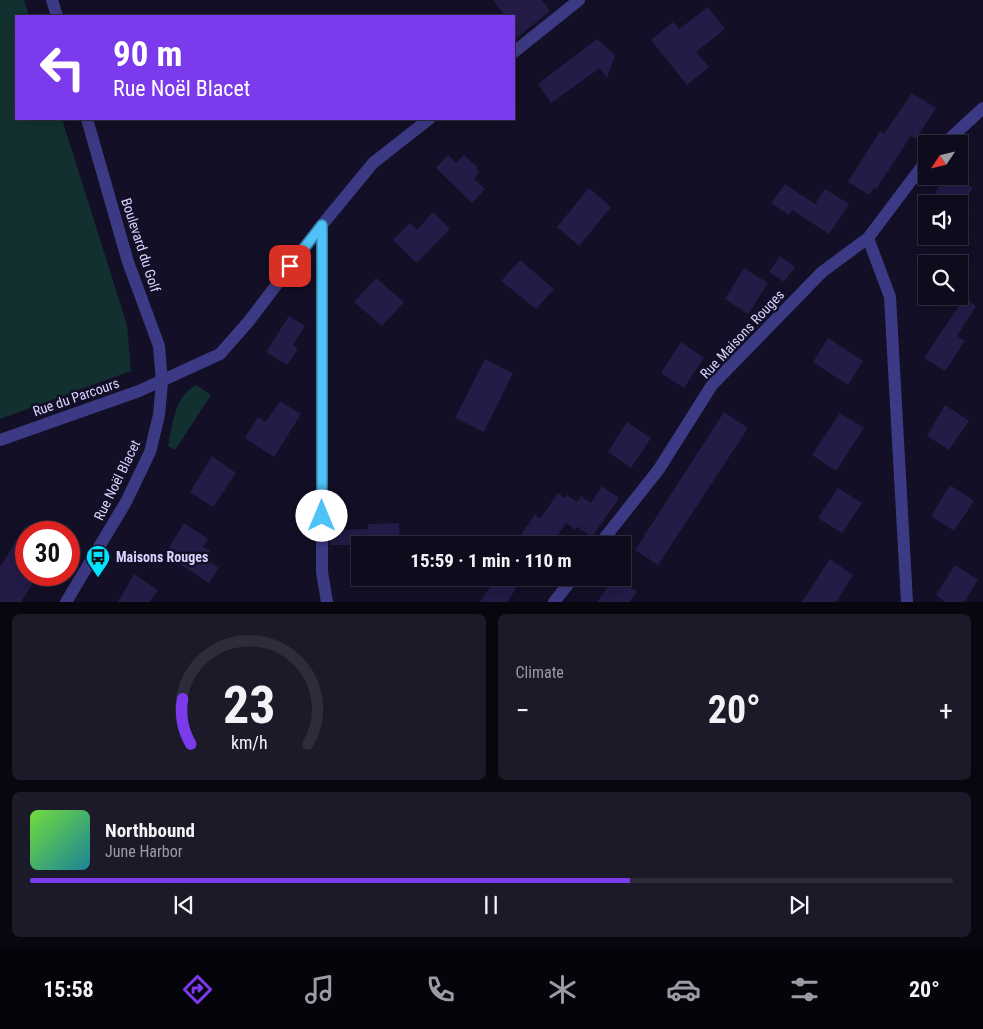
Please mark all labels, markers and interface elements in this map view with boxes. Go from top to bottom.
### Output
text: 90 m [113,34,182,75]
icon: left [30,35,95,100]
text: Rue Noël Blacet [113,76,250,101]
north arrow [918,135,968,185]
map controls [918,135,968,305]
button: sound [918,195,968,245]
street label: Boulevard du Golf [118,196,164,295]
pin [269,245,311,287]
icon: arrive [276,252,304,280]
button: search [918,255,968,305]
street label: Rue Maisons Rouges [697,286,787,382]
street label: Rue du Parcours [31,375,121,419]
street label: Rue Noël Blacet [91,437,143,523]
position arrow [295,489,347,541]
speed limit sign: 30 [15,521,80,586]
bus stop icon: Maisons Rouges [85,544,111,578]
place label: Maisons Rouges [116,549,208,565]
text: 15:59 · 1 min · 110 m [410,549,572,572]
text: Climate [516,663,564,682]
text: 23 [222,675,275,736]
text: 20° [708,688,761,732]
text: − [516,694,530,727]
text: + [939,694,953,727]
text: km/h [230,732,267,753]
text: Northbound [105,819,195,842]
text: June Harbor [105,842,183,861]
icon: previous [170,891,198,919]
icon: pause [477,891,505,919]
icon: next [785,891,813,919]
icon: directions [180,972,215,1007]
icon: music [302,972,337,1007]
icon: phone [423,972,458,1007]
icon: climate [545,972,580,1007]
icon: car [666,972,701,1007]
icon: filters [787,972,822,1007]
text: 15:58 [43,977,94,1002]
text: 20° [909,977,940,1002]

